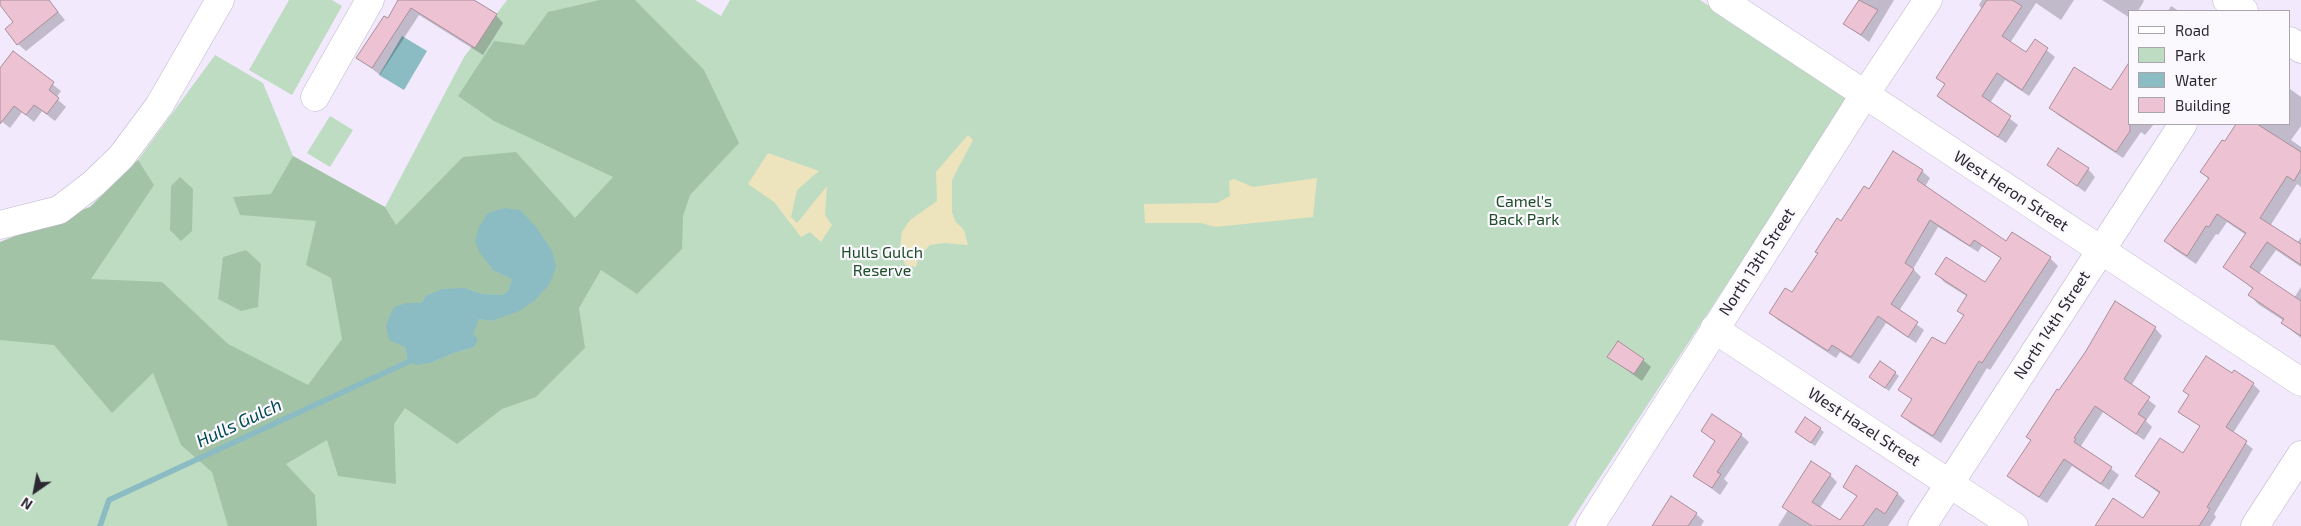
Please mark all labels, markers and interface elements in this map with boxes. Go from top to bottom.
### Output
legend [2128,10,2291,125]
text: Road [2175,21,2210,39]
text: Park [2175,46,2206,64]
text: Water [2175,71,2217,89]
text: Building [2175,96,2230,114]
street label: West Heron Street [1950,147,2072,235]
park label: Camel's Back Park [1489,192,1559,230]
street label: North 13th Street [1715,205,1799,319]
park label: Hulls Gulch Reserve [841,243,923,281]
street label: North 14th Street [2010,267,2094,383]
street label: West Hazel Street [1804,383,1924,471]
water label: Hulls Gulch [193,394,285,452]
north arrow [10,466,60,516]
text: N [18,494,35,514]

